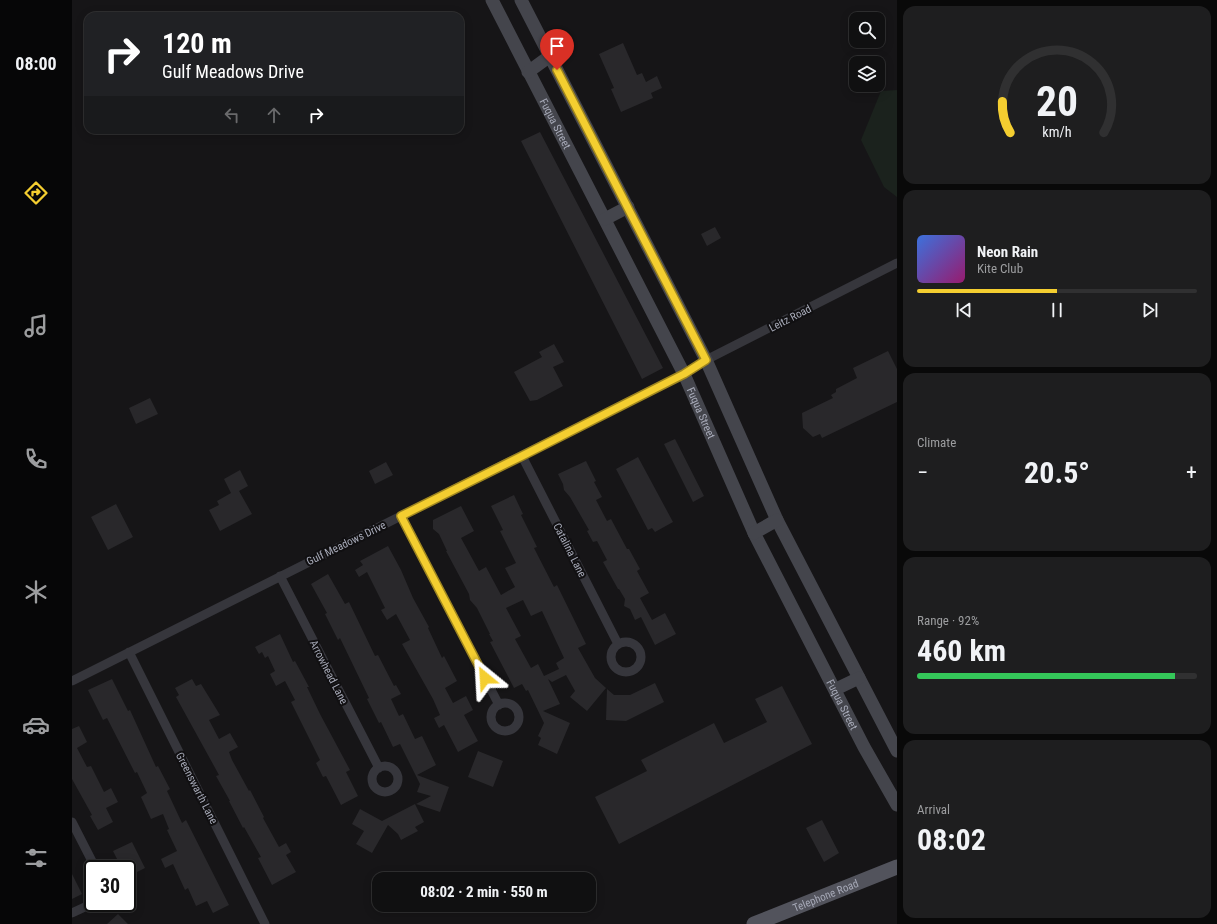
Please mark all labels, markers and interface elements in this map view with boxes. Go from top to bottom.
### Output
map controls [849,12,885,92]
button: search [849,12,885,48]
text: 120 m [162,27,232,60]
icon: right [96,28,148,80]
pin [540,29,574,70]
icon: arrive [546,35,568,57]
text: 08:00 [15,53,57,74]
button: layers [849,56,885,92]
text: Gulf Meadows Drive [162,61,304,82]
text: 20 [1036,77,1078,126]
street label: Fuqua Street [537,96,573,151]
icon: left [221,104,243,126]
icon: ahead [263,104,285,126]
icon: right [305,104,327,126]
text: km/h [1042,123,1072,139]
icon: directions [22,179,50,207]
text: Neon Rain [977,243,1038,261]
text: Kite Club [977,261,1023,276]
icon: previous [953,299,975,321]
icon: pause [1046,299,1068,321]
icon: next [1139,299,1161,321]
street label: Leitz Road [767,302,813,335]
icon: music [22,312,50,340]
street label: Fuqua Street [684,385,718,441]
text: Climate [917,435,956,450]
icon: phone [22,445,50,473]
text: 20.5° [1024,455,1090,490]
text: − [917,460,928,485]
text: + [1186,460,1197,485]
street label: Gulf Meadows Drive [304,519,388,568]
street label: Catalina Lane [550,521,589,580]
icon: climate [22,578,50,606]
text: Range · 92% [917,613,979,628]
text: 460 km [917,633,1006,668]
street label: Arrowhead Lane [307,638,350,707]
position arrow [464,657,506,699]
street label: Fuqua Street [823,677,860,732]
icon: car [22,711,50,739]
street label: Greenswarth Lane [173,750,220,826]
text: Arrival [917,802,950,817]
text: 08:02 [917,822,986,857]
icon: filters [22,844,50,872]
speed limit sign: 30 [84,860,136,912]
street label: Telephone Road [791,877,860,915]
text: 08:02 · 2 min · 550 m [420,883,548,901]

